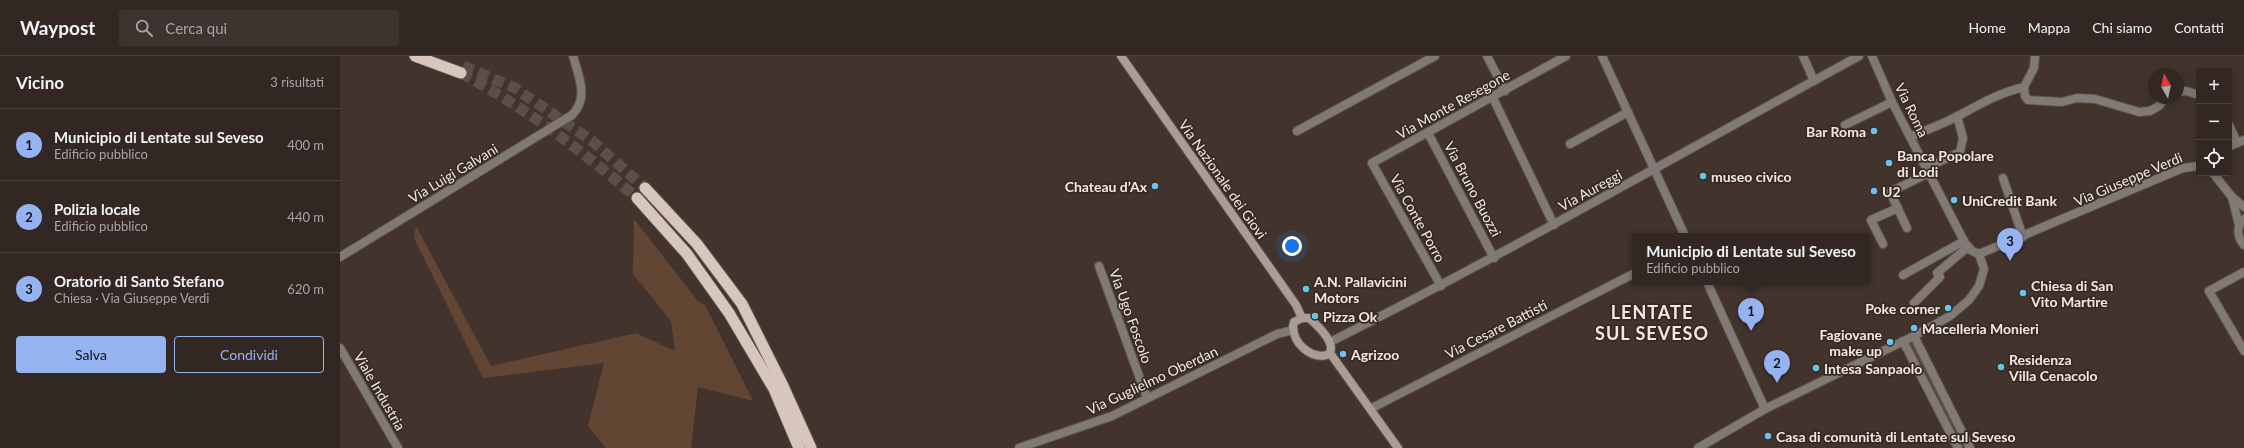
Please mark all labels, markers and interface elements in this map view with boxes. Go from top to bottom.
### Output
search box [119,10,399,46]
text: Waypost [20,16,95,39]
icon: search [133,17,155,39]
text: Cerca qui [165,19,227,37]
text: Home [1969,19,2006,36]
text: Mappa [2028,19,2070,36]
text: Chi siamo [2092,19,2152,36]
text: Contatti [2174,19,2224,36]
street label: Via Monte Resegone [1393,66,1513,142]
north arrow [2148,68,2184,104]
map controls [2196,68,2232,176]
button: + [2196,68,2232,104]
text: Vicino [16,72,64,93]
text: 3 risultati [270,74,324,90]
street label: Via Roma [1892,80,1932,140]
button: − [2196,104,2232,140]
street label: Via Nazionale dei Giovi [1175,116,1271,242]
place label: Bar Roma [1806,123,1866,140]
marker: Bar Roma [1869,126,1879,136]
text: Municipio di Lentate sul Seveso [54,128,264,146]
text: 1 [25,137,33,153]
text: 400 m [287,137,324,153]
street label: Via Bruno Buozzi [1441,139,1505,239]
street label: Via Luigi Galvani [405,140,501,206]
button: locate [2196,140,2232,176]
text: Edificio pubblico [54,146,148,162]
place label: Banca Popolare di Lodi [1897,147,1994,180]
street label: Via Giuseppe Verdi [2071,148,2185,210]
marker: Banca Popolare di Lodi [1884,158,1894,168]
street label: Via Aureggi [1555,166,1625,214]
place label: museo civico [1711,168,1792,185]
street label: Via Conte Porro [1387,171,1449,265]
marker: museo civico [1698,171,1708,181]
place label: Chateau d’Ax [1065,178,1148,195]
marker: Chateau d’Ax [1150,181,1160,191]
place label: U2 [1882,183,1901,200]
marker: U2 [1869,186,1879,196]
place label: UniCredit Bank [1962,192,2057,209]
marker: UniCredit Bank [1949,195,1959,205]
text: Polizia locale [54,200,140,218]
text: 2 [25,209,33,225]
text: 440 m [287,209,324,225]
text: Edificio pubblico [54,218,148,234]
pin: 3 [1997,228,2023,261]
popup [1632,233,1870,285]
your location [1282,236,1302,256]
text: Municipio di Lentate sul Seveso [1646,242,1856,260]
text: Edificio pubblico [1646,260,1740,276]
street label: Via Ugo Foscolo [1106,267,1156,366]
text: Oratorio di Santo Stefano [54,272,224,290]
place label: A.N. Pallavicini Motors [1313,273,1407,306]
place label: Chiesa di San Vito Martire [2030,277,2113,310]
text: 3 [25,281,33,297]
text: 620 m [287,281,324,297]
marker: A.N. Pallavicini Motors [1301,284,1311,294]
marker: Chiesa di San Vito Martire [2018,288,2028,298]
text: Chiesa · Via Giuseppe Verdi [54,290,209,306]
street label: Via Cesare Battisti [1442,296,1550,362]
pin: 1 [1738,298,1764,331]
place label: Poke corner [1865,300,1941,317]
district label: LENTATE SUL SEVESO [1595,301,1709,344]
marker: Poke corner [1943,303,1953,313]
place label: Pizza Ok [1323,308,1378,325]
marker: Pizza Ok [1310,311,1320,321]
place label: Macelleria Monieri [1922,320,2039,337]
marker: Macelleria Monieri [1909,323,1919,333]
place label: Fagiovane make up [1819,326,1883,359]
button: Salva [16,336,166,373]
button: Condividi [174,336,324,373]
marker: Fagiovane make up [1885,337,1895,347]
street label: Via Guglielmo Oberdan [1084,342,1220,418]
place label: Agrizoo [1350,346,1399,363]
street label: Viale Industria [351,349,409,433]
marker: Agrizoo [1338,349,1348,359]
pin: 2 [1764,350,1790,383]
place label: Residenza Villa Cenacolo [2008,351,2098,384]
place label: Intesa Sanpaolo [1824,360,1922,377]
marker: Residenza Villa Cenacolo [1996,362,2006,372]
marker: Intesa Sanpaolo [1811,363,1821,373]
place label: Casa di comunità di Lentate sul Seveso [1776,428,2015,445]
marker: Casa di comunità di Lentate sul Seveso [1763,431,1773,441]

